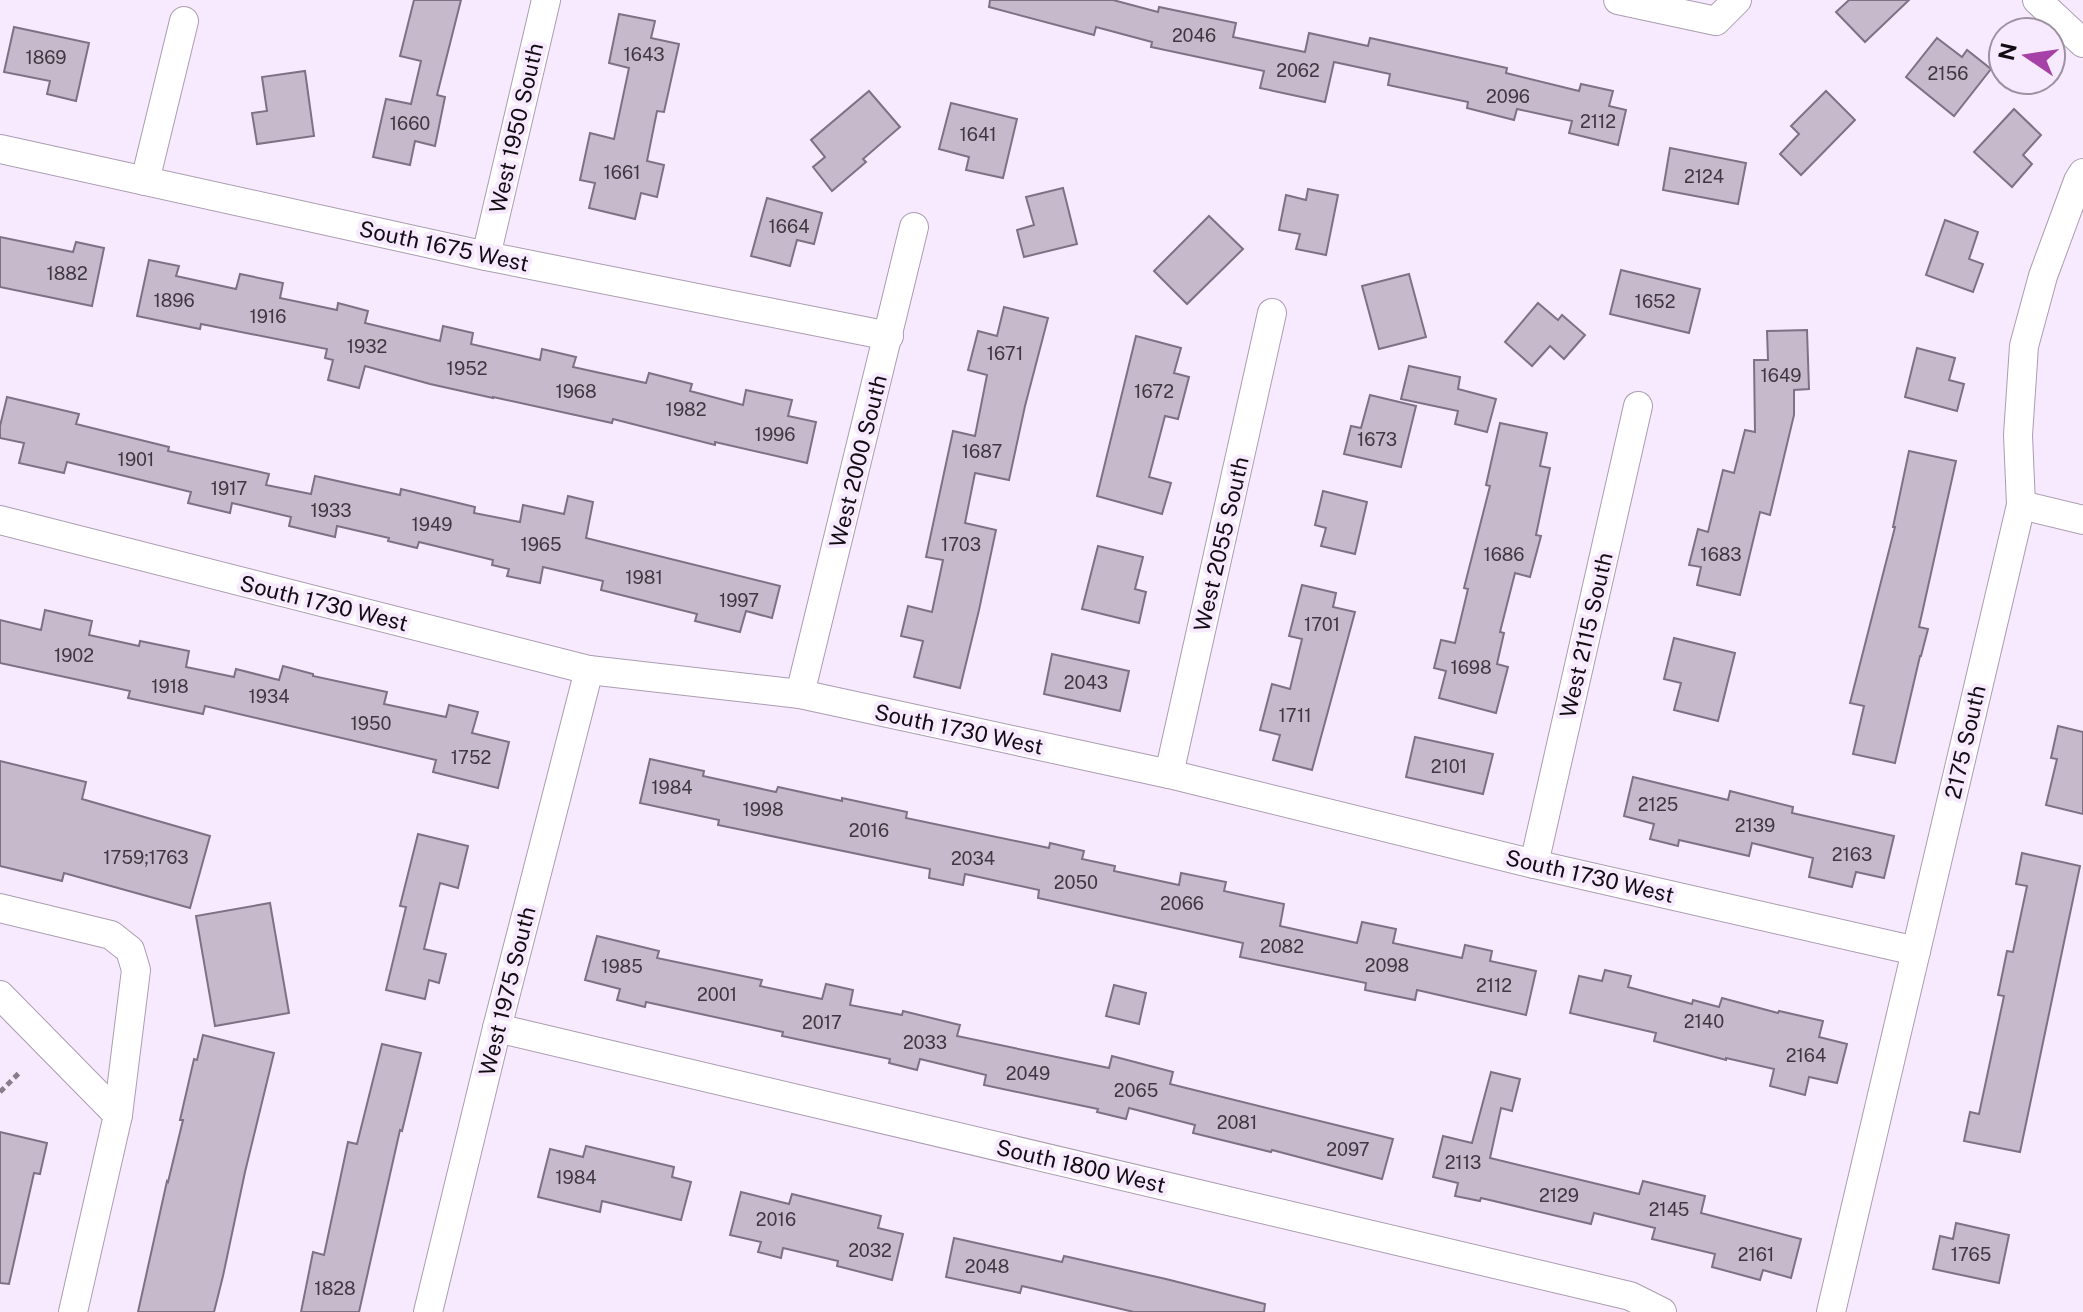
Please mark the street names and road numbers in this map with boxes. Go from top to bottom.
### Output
street label: West 1950 South [484,40,548,216]
street label: South 1675 West [357,215,531,277]
street label: West 2000 South [824,372,892,550]
street label: West 2055 South [1188,454,1254,634]
street label: West 2115 South [1554,550,1618,720]
street label: South 1730 West [237,570,411,636]
street label: 2175 South [1939,683,1991,801]
street label: South 1730 West [872,698,1046,760]
street label: South 1730 West [1503,844,1677,908]
street label: West 1975 South [473,904,541,1078]
street label: South 1800 West [994,1134,1168,1198]

